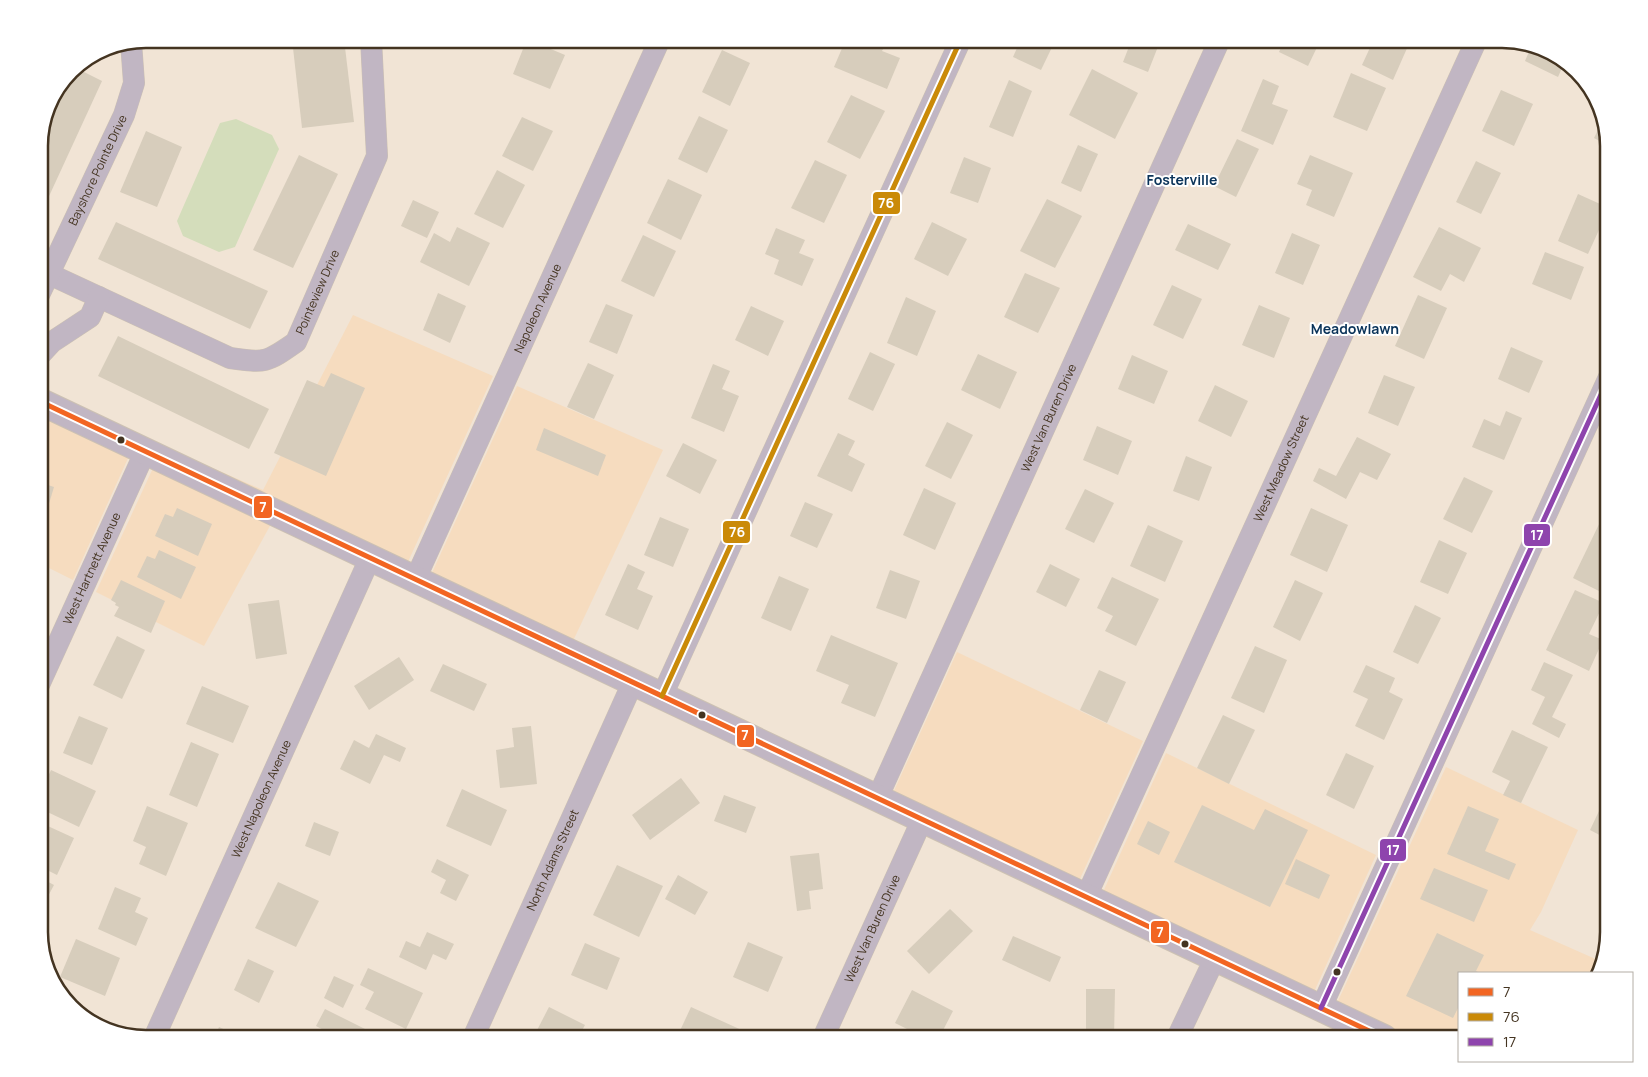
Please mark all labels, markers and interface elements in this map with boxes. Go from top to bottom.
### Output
street label: Bayshore Pointe Drive [64,112,131,228]
district label: Fosterville [1147,170,1217,189]
line badge: 76 [872,191,901,215]
text: 76 [878,193,894,212]
street label: Pointeview Drive [291,247,343,337]
street label: Napoleon Avenue [510,261,565,356]
district label: Meadowlawn [1311,319,1399,338]
street label: West Van Buren Drive [1017,361,1080,475]
street label: West Meadow Street [1249,412,1313,524]
unlabelled marker [116,435,126,445]
line badge: 7 [253,495,273,519]
text: 7 [259,497,267,516]
street label: West Hartnett Avenue [59,509,124,627]
line badge: 76 [722,520,751,544]
text: 76 [729,522,745,541]
line badge: 17 [1523,523,1551,547]
text: 17 [1530,525,1544,544]
unlabelled marker [697,710,707,720]
line badge: 7 [736,724,755,748]
text: 7 [741,725,749,744]
street label: West Napoleon Avenue [227,737,295,861]
street label: North Adams Street [522,806,583,913]
line badge: 17 [1379,838,1407,862]
text: 17 [1386,840,1400,859]
street label: West Van Buren Drive [840,872,904,985]
line badge: 7 [1150,920,1170,944]
text: 7 [1156,922,1164,941]
unlabelled marker [1180,939,1190,949]
unlabelled marker [1332,967,1342,977]
legend [1458,972,1633,1062]
text: 7 [1503,981,1511,1002]
text: 76 [1503,1006,1520,1027]
text: 17 [1503,1031,1516,1052]

